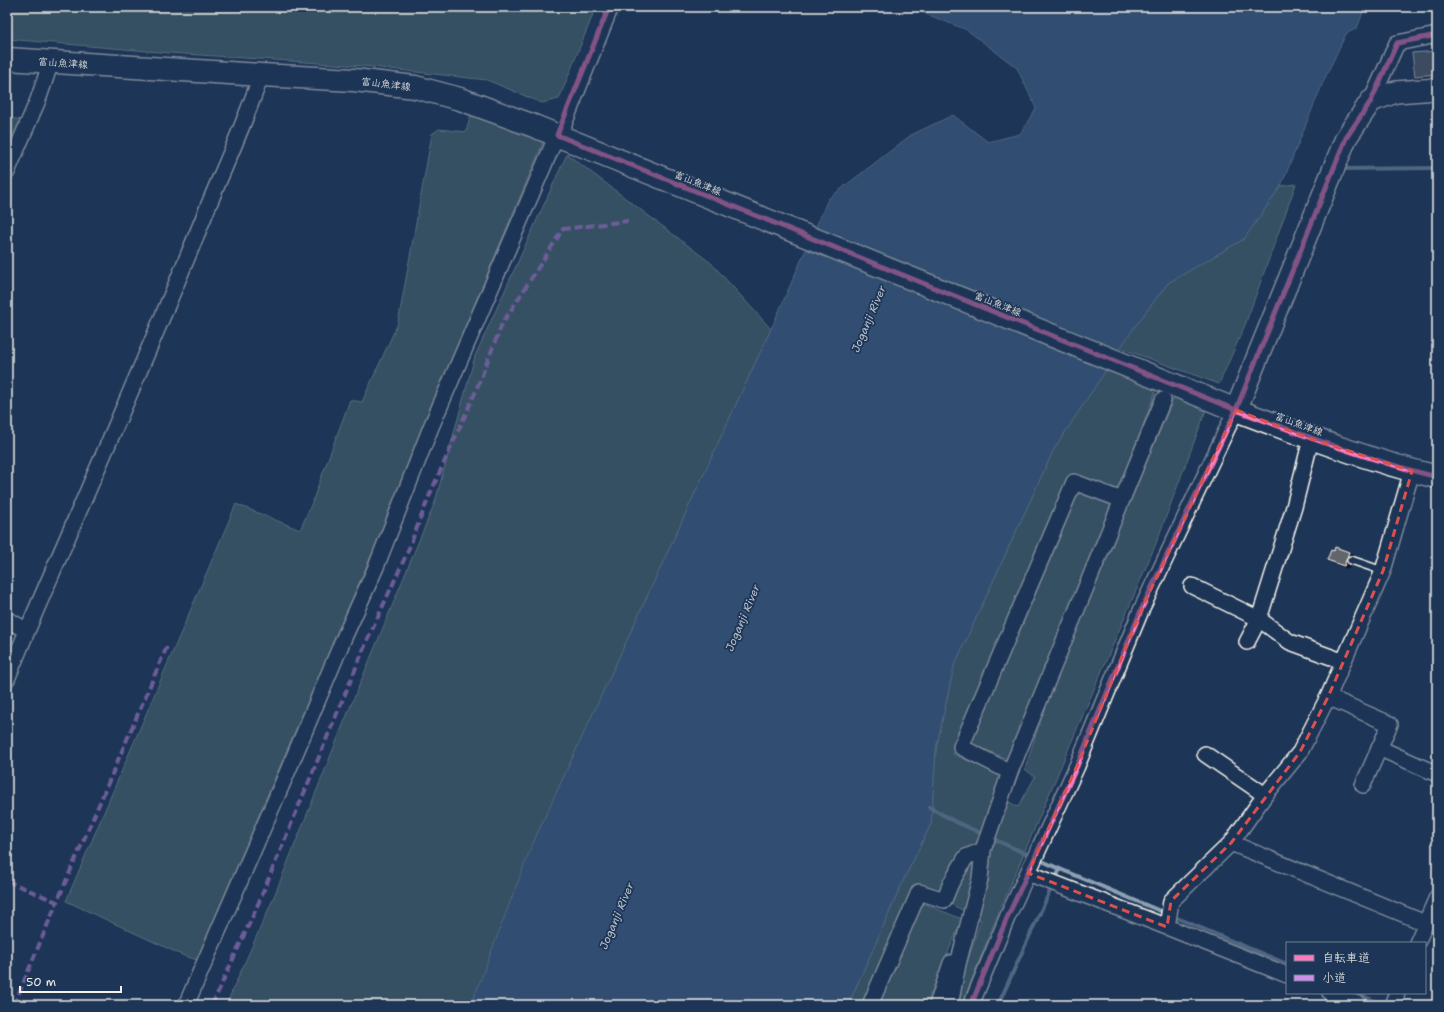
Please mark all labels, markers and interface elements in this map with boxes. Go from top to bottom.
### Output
street label: 富山魚津線 [38,55,88,71]
street label: 富山魚津線 [360,75,412,93]
street label: 富山魚津線 [672,168,724,198]
water label: Joganji River [848,283,890,355]
street label: 富山魚津線 [972,289,1024,319]
street label: 富山魚津線 [1273,409,1325,439]
water label: Joganji River [722,582,764,654]
water label: Joganji River [596,880,638,952]
legend [1286,942,1426,994]
text: 自転車道 [1322,950,1370,966]
scale bar [20,968,121,994]
text: 小道 [1322,970,1346,986]
text: 50 m [26,974,56,990]

